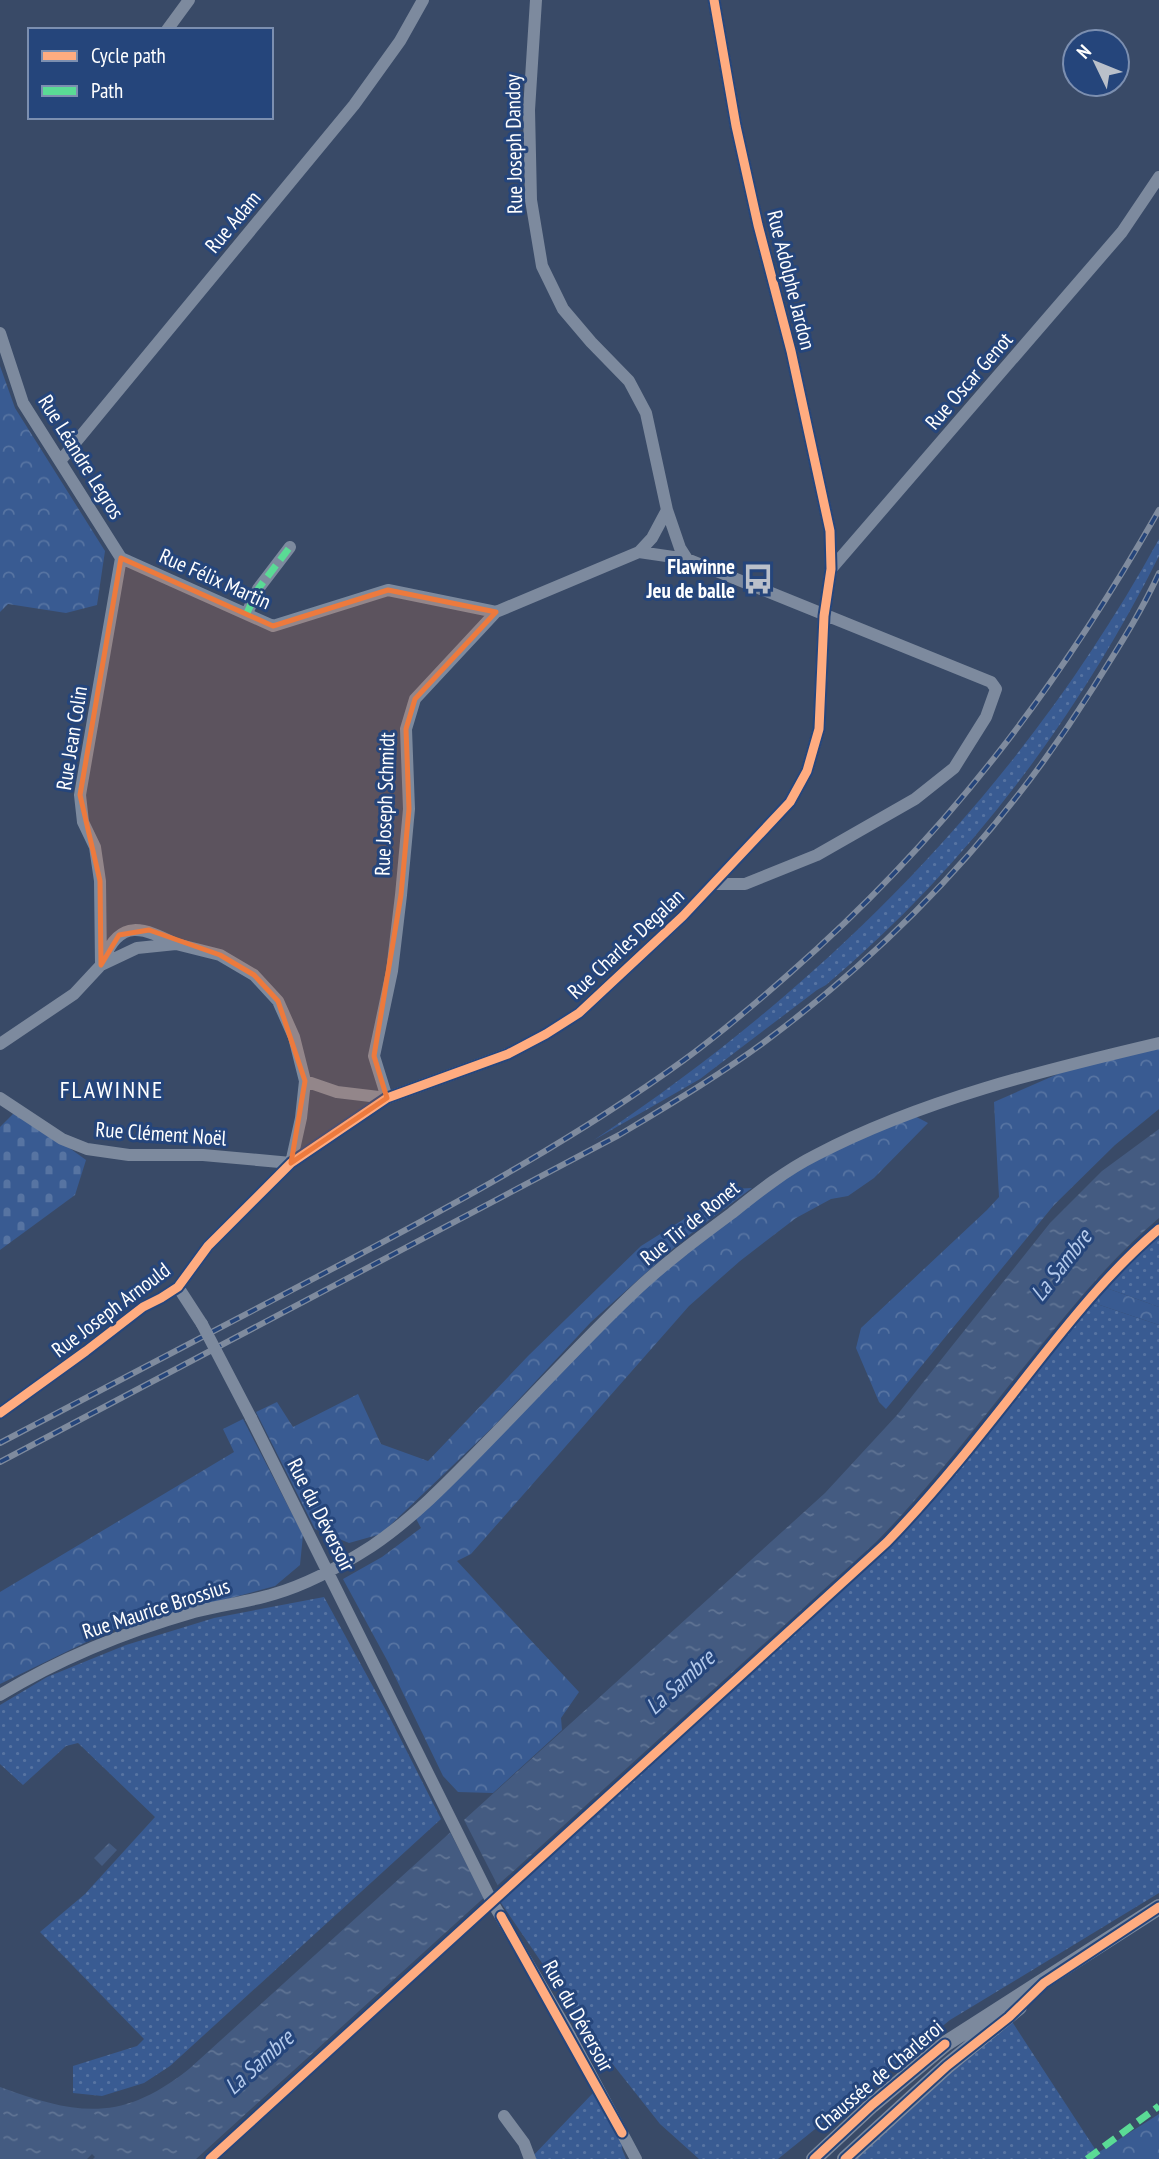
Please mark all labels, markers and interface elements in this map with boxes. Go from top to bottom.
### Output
legend [28,28,273,119]
north arrow [1061,28,1131,98]
text: N [1071,39,1096,63]
text: Cycle path [91,42,166,69]
street label: Rue Joseph Dandoy [499,74,528,214]
text: Path [91,77,123,104]
street label: Rue Adam [199,185,266,258]
street label: Rue Adolphe Jardon [761,207,822,352]
street label: Rue Oscar Genot [919,326,1018,435]
street label: Rue Léandre Legros [32,390,130,524]
street label: Rue Félix Martin [155,542,275,615]
place label: Flawinne Jeu de balle [645,553,735,604]
bus stop icon: Flawinne Jeu de balle [741,562,775,596]
street label: Rue Jean Colin [50,684,93,792]
street label: Rue Joseph Schmidt [368,731,401,876]
street label: Rue Charles Degalan [562,883,690,1005]
district label: FLAWINNE [60,1074,164,1105]
street label: Rue Clément Noël [95,1115,228,1152]
street label: Rue Tir de Ronet [635,1174,745,1271]
water label: La Sambre [1024,1222,1099,1306]
street label: Rue Joseph Arnould [46,1256,175,1363]
street label: Rue du Déversoir [281,1454,362,1576]
street label: Rue Maurice Brossius [79,1572,233,1645]
water label: La Sambre [639,1642,721,1720]
street label: Rue du Déversoir [537,1955,620,2076]
street label: Chaussée de Charleroi [809,2014,949,2138]
water label: La Sambre [218,2022,300,2100]

